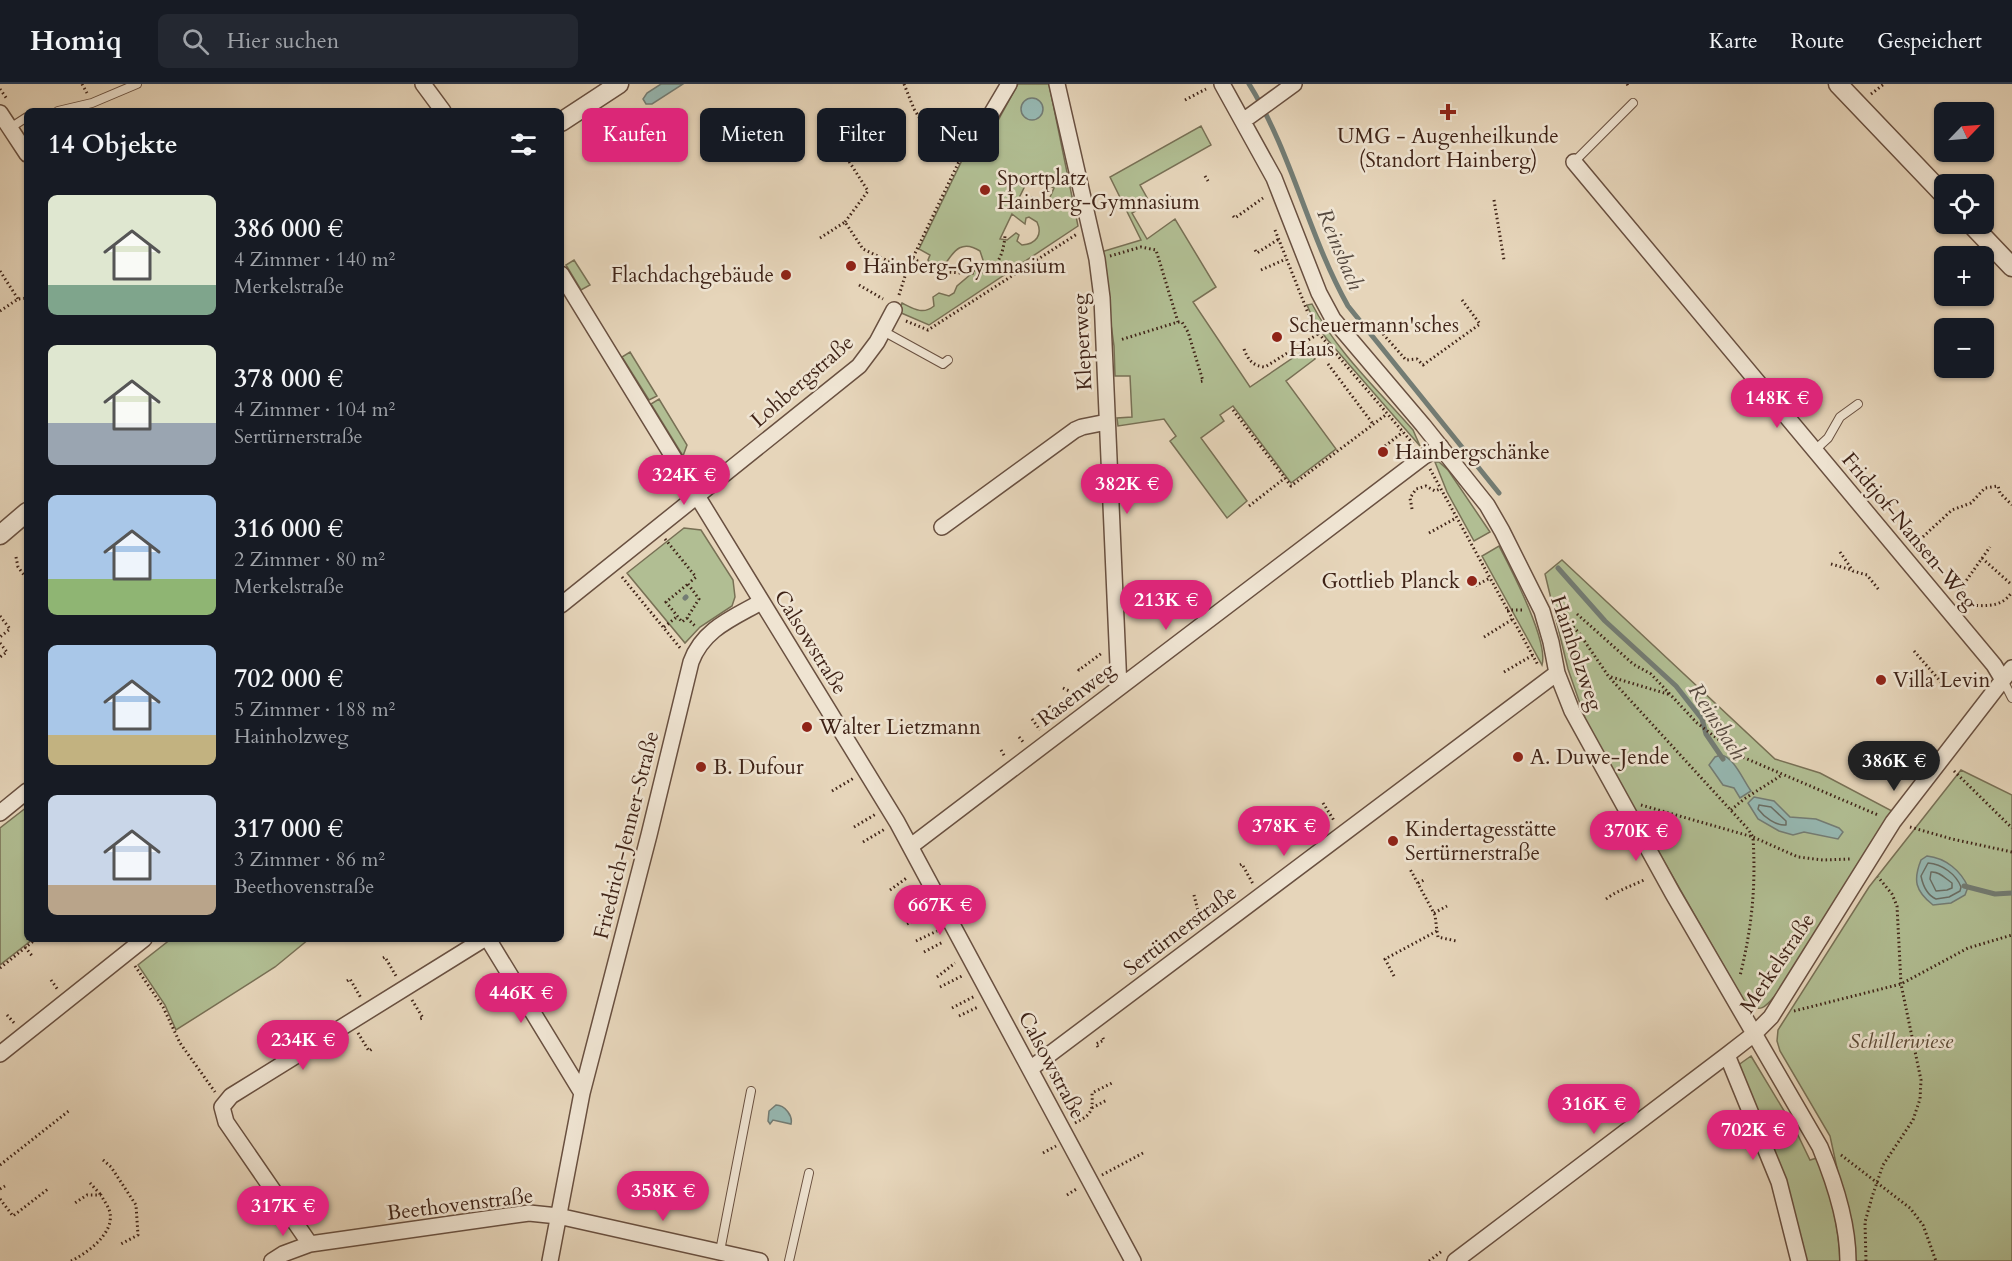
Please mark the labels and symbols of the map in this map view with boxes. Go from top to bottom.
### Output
north arrow [1934,102,1994,162]
marker: UMG - Augenheilkunde (Standort Hainberg) [1439,103,1457,121]
place label: UMG - Augenheilkunde (Standort Hainberg) [1337,122,1559,175]
place label: Sportplatz Hainberg-Gymnasium [997,164,1200,217]
marker: Sportplatz Hainberg-Gymnasium [978,183,992,197]
water label: Reinsbach [1309,204,1371,295]
place label: Hainberg-Gymnasium [863,252,1066,281]
marker: Hainberg-Gymnasium [844,259,858,273]
place label: Flachdachgebäude [611,261,774,290]
marker: Flachdachgebäude [779,268,793,282]
street label: Kleperweg [1065,293,1100,391]
place label: Scheuermann'sches Haus [1289,311,1459,364]
street label: Lohbergstraße [744,328,860,434]
marker: Scheuermann'sches Haus [1270,330,1284,344]
pin: 148K € [1728,378,1826,429]
place label: Hainbergschänke [1395,438,1550,467]
marker: Hainbergschänke [1376,445,1390,459]
street label: Fridtjof-Nansen-Weg [1835,446,1984,617]
pin: 324K € [635,455,733,506]
pin: 382K € [1078,464,1176,515]
place label: Gottlieb Planck [1321,567,1461,596]
marker: Gottlieb Planck [1465,574,1479,588]
pin: 213K € [1117,580,1215,631]
street label: Calsowstraße [767,584,854,700]
street label: Hainholzweg [1543,592,1610,715]
street label: Rasenweg [1032,656,1121,733]
place label: Villa Levin [1893,666,1991,695]
marker: Villa Levin [1874,673,1888,687]
water label: Reinsbach [1681,677,1753,766]
place label: Walter Lietzmann [818,713,981,742]
marker: Walter Lietzmann [800,720,814,734]
street label: Friedrich-Jenner-Straße [587,728,666,942]
pin: 386K € [1845,741,1943,792]
place label: A. Duwe-Jende [1530,743,1670,772]
marker: A. Duwe-Jende [1511,750,1525,764]
place label: B. Dufour [713,753,804,782]
marker: B. Dufour [694,760,708,774]
pin: 378K € [1235,806,1333,857]
pin: 370K € [1587,811,1685,862]
place label: Kindertagesstätte Sertürnerstraße [1405,815,1557,868]
marker: Kindertagesstätte Sertürnerstraße [1386,834,1400,848]
street label: Sertürnerstraße [1118,878,1243,983]
pin: 667K € [891,885,989,936]
street label: Merkelstraße [1733,907,1822,1019]
pin: 446K € [472,973,570,1024]
street label: Calsowstraße [1011,1006,1092,1124]
pin: 234K € [254,1020,352,1071]
park label: Schillerwiese [1849,1027,1954,1056]
pin: 316K € [1545,1084,1643,1135]
pin: 702K € [1704,1110,1802,1161]
pin: 358K € [614,1171,712,1222]
street label: Beethovenstraße [385,1181,535,1228]
pin: 317K € [234,1186,332,1237]

